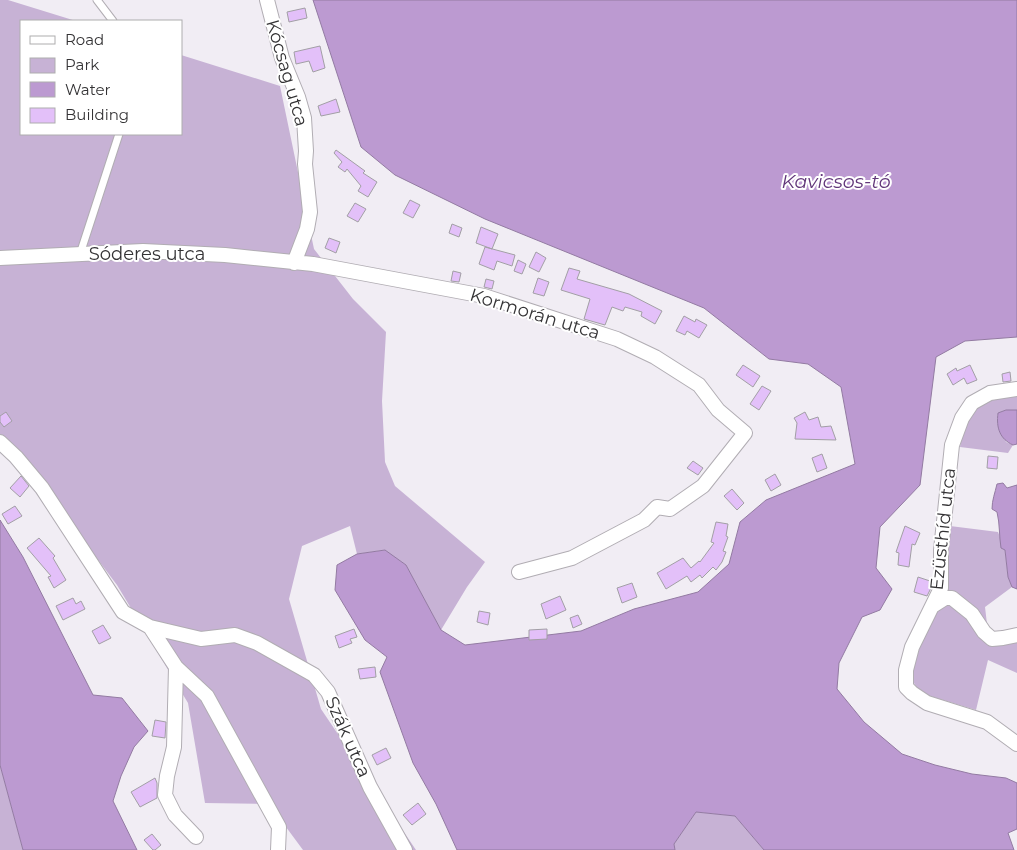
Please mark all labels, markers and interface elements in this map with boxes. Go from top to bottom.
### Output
street label: Kócsag utca [261,17,313,129]
legend [20,20,182,135]
text: Road [65,30,104,49]
text: Park [65,55,99,74]
text: Water [65,80,111,99]
text: Building [65,105,129,124]
water label: Kavicsos-tó [781,170,891,193]
street label: Sóderes utca [89,243,205,265]
street label: Kormorán utca [467,284,603,344]
street label: Ezüsthíd utca [926,467,960,591]
street label: Szák utca [320,693,376,781]

